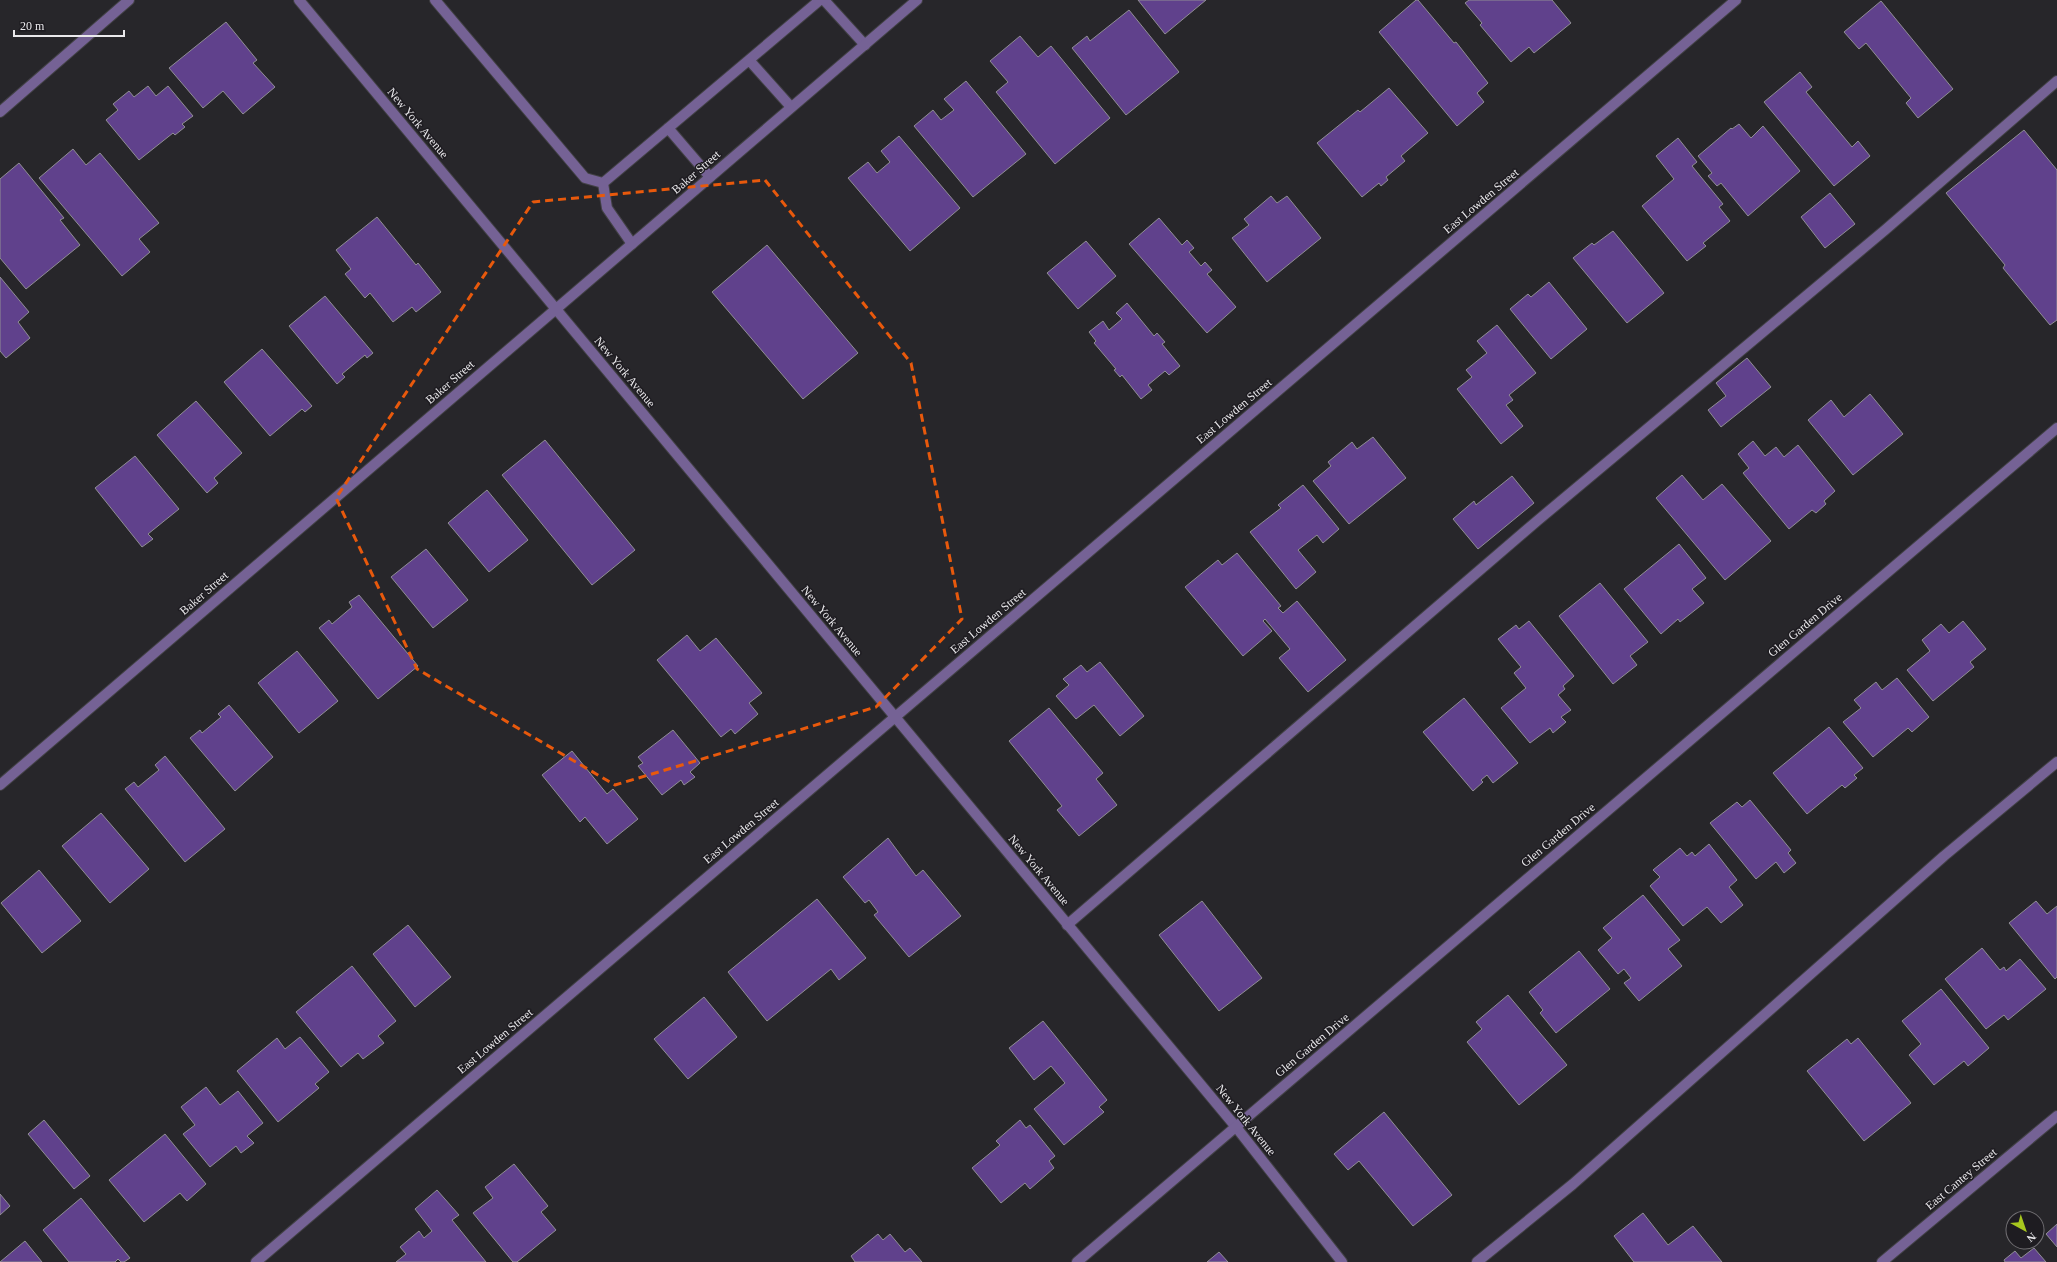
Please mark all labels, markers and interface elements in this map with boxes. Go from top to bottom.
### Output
scale bar [14,12,124,38]
text: 20 m [20,19,45,33]
street label: New York Avenue [385,85,451,161]
street label: Baker Street [669,147,724,197]
street label: East Lowden Street [1441,165,1522,237]
street label: New York Avenue [592,334,658,410]
street label: Baker Street [423,357,478,407]
street label: East Lowden Street [1194,375,1275,447]
street label: Baker Street [177,568,232,618]
street label: New York Avenue [799,583,865,659]
street label: East Lowden Street [948,585,1029,657]
street label: Glen Garden Drive [1765,590,1845,660]
street label: East Lowden Street [701,795,782,867]
street label: Glen Garden Drive [1518,800,1598,870]
street label: New York Avenue [1006,832,1072,908]
street label: East Lowden Street [455,1005,536,1077]
street label: Glen Garden Drive [1272,1010,1352,1080]
street label: New York Avenue [1213,1082,1279,1158]
street label: East Cantey Street [1923,1145,2000,1213]
north arrow [2005,1210,2045,1250]
text: N [2024,1231,2038,1245]

